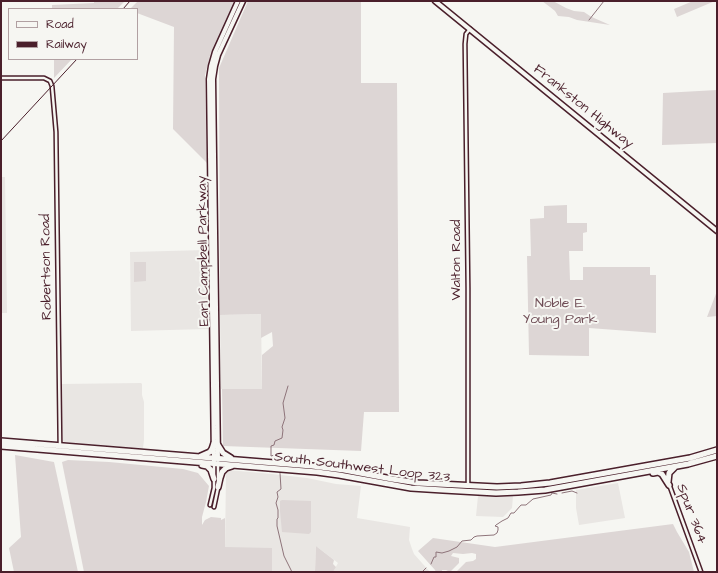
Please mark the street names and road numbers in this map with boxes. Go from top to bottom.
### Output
street label: Frankston Highway [529,61,637,153]
street label: Earl Campbell Parkway [194,176,214,326]
street label: Robertson Road [38,214,56,320]
street label: Walton Road [449,220,465,300]
street label: South Southwest Loop 323 [273,449,451,487]
street label: Spur 364 [672,482,710,546]

